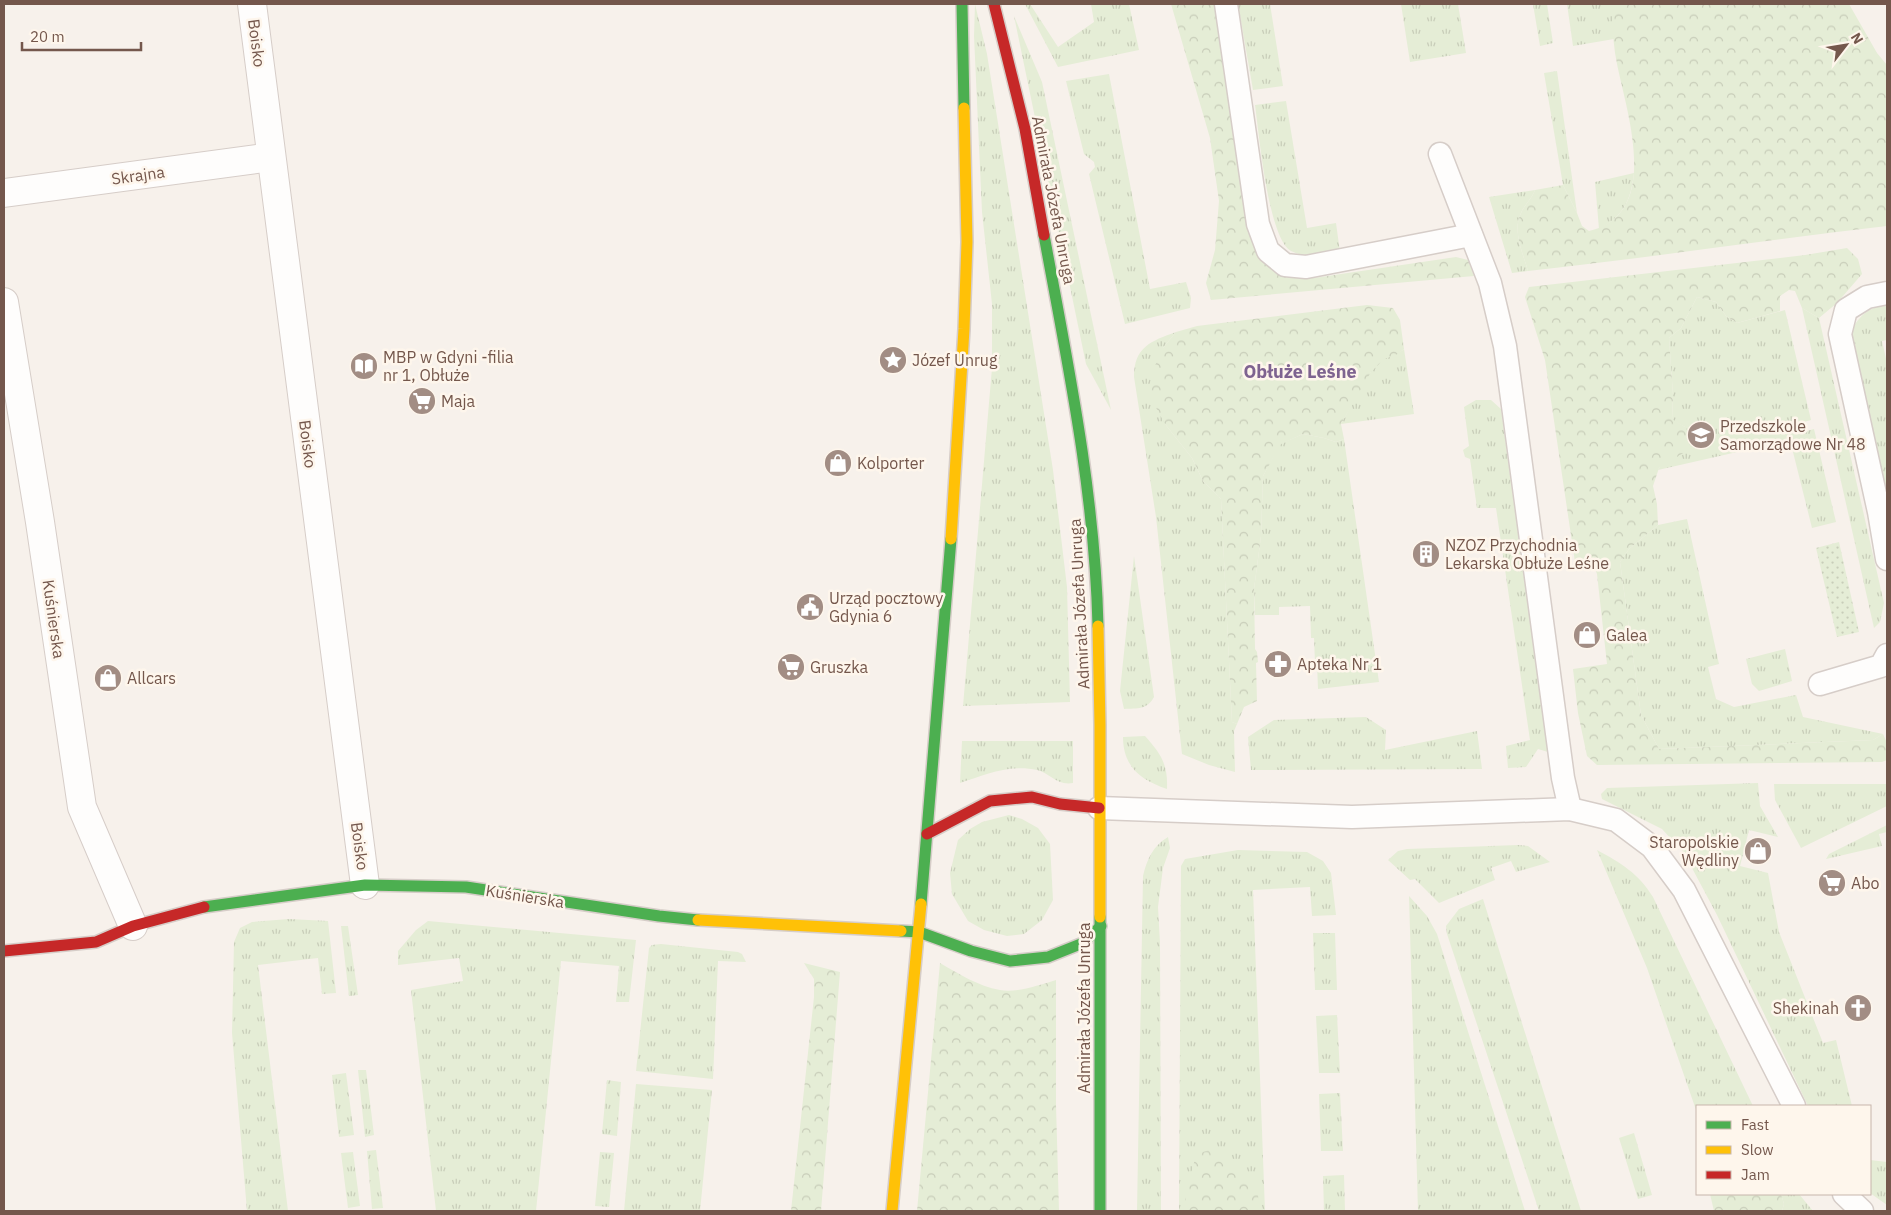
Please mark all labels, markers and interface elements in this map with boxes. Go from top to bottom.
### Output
street label: Boisko [244,18,270,68]
scale bar [22,20,141,52]
north arrow [1821,20,1871,70]
text: 20 m [30,27,65,46]
text: N [1847,29,1867,47]
street label: Admirała Józefa Unruga [1028,114,1080,286]
street label: Skrajna [110,161,166,189]
place icon: Józef Unrug [878,345,908,375]
place label: MBP w Gdyni -filia nr 1, Obłuże [383,347,514,385]
place label: Józef Unrug [912,350,998,370]
library icon: MBP w Gdyni -filia nr 1, Obłuże [349,351,379,381]
district label: Obłuże Leśne [1243,360,1357,383]
supermarket icon: Maja [407,386,437,416]
place label: Maja [441,391,476,411]
place label: Przedszkole Samorządowe Nr 48 [1720,416,1866,454]
street label: Boisko [295,419,321,469]
school or university icon: Przedszkole Samorządowe Nr 48 [1686,420,1716,450]
shop icon: Kolporter [823,448,853,478]
place label: Kolporter [857,453,925,473]
street label: Admirała Józefa Unruga [1065,518,1093,690]
place label: NZOZ Przychodnia Lekarska Obłuże Leśne [1445,535,1609,573]
building icon: NZOZ Przychodnia Lekarska Obłuże Leśne [1411,539,1441,569]
street label: Kuśnierska [39,578,69,660]
place label: Urząd pocztowy Gdynia 6 [829,588,943,626]
public building icon: Urząd pocztowy Gdynia 6 [795,592,825,622]
shop icon: Galea [1572,620,1602,650]
place label: Galea [1606,625,1648,645]
pharmacy icon: Apteka Nr 1 [1263,649,1293,679]
supermarket icon: Gruszka [776,652,806,682]
place label: Apteka Nr 1 [1297,654,1382,674]
place label: Gruszka [810,657,868,677]
shop icon: Allcars [93,663,123,693]
place label: Allcars [127,668,176,688]
street label: Boisko [347,821,373,871]
place label: Staropolskie Wędliny [1649,832,1739,870]
shop icon: Staropolskie Wędliny [1743,836,1773,866]
supermarket icon: Abo [1817,868,1847,898]
place label: Abo [1851,873,1880,893]
street label: Kuśnierska [484,880,566,912]
street label: Admirała Józefa Unruga [1074,922,1094,1094]
church icon: Shekinah [1843,993,1873,1023]
place label: Shekinah [1773,998,1839,1018]
legend [1696,1105,1871,1195]
text: Fast [1741,1115,1769,1134]
text: Slow [1741,1140,1774,1159]
text: Jam [1741,1165,1770,1184]

